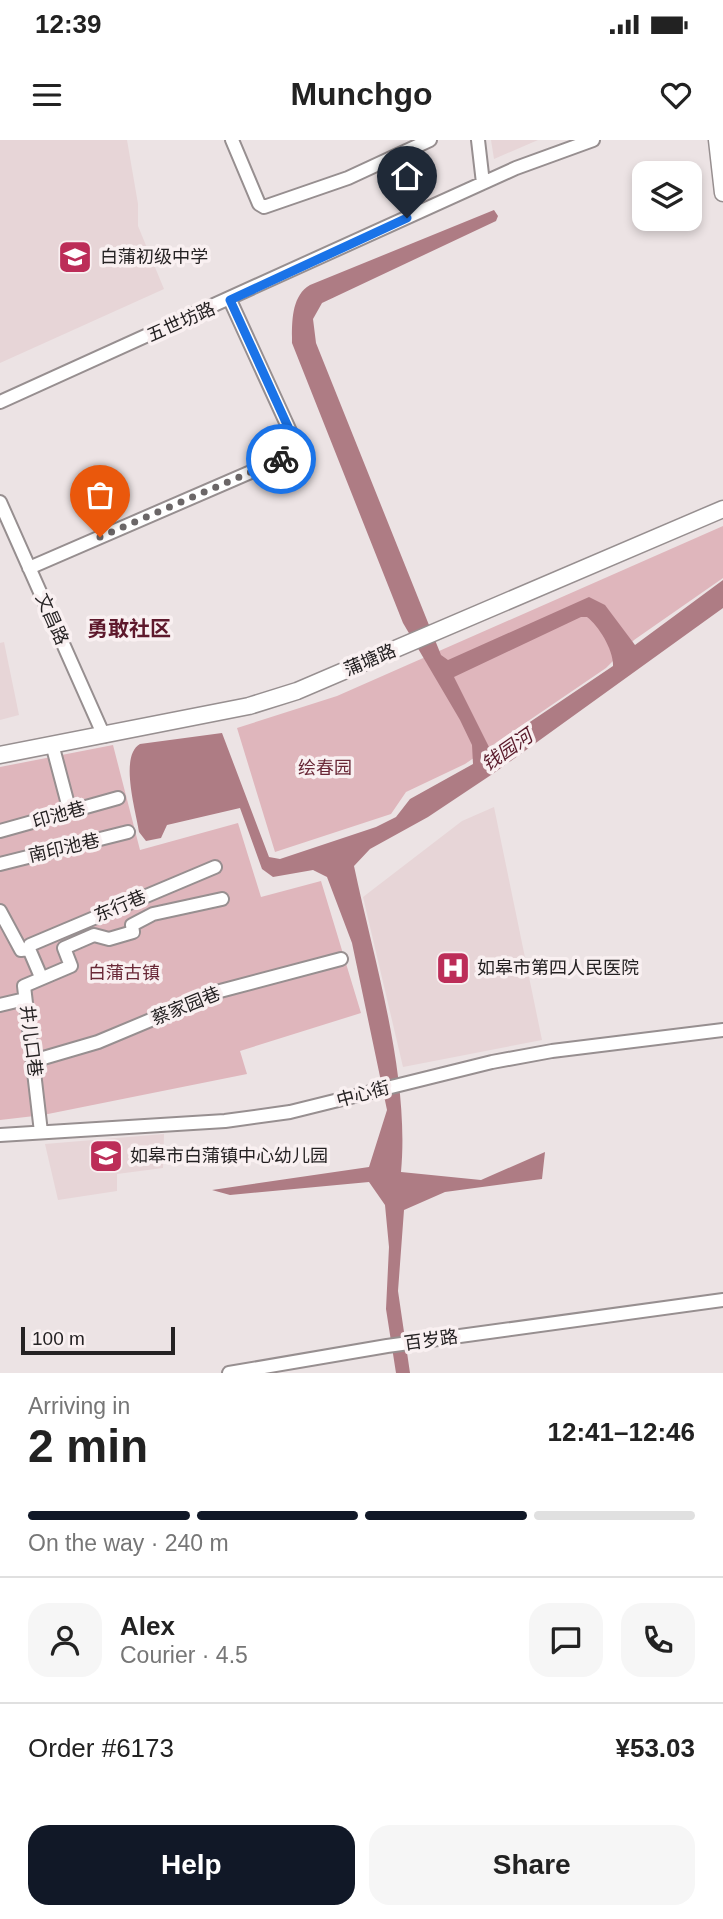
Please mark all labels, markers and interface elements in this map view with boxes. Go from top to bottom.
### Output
text: 12:39 [35,9,102,39]
icon: menu [28,76,66,114]
text: Munchgo [290,76,433,112]
icon: heart [657,76,695,114]
pin [377,146,437,218]
icon: home [388,157,426,195]
map controls [632,161,702,231]
button: layers [632,161,702,231]
school or university icon: 白蒲初级中学 [56,238,94,276]
place label: 白蒲初级中学 [100,247,208,267]
street label: 五世坊路 [144,298,218,346]
courier [246,424,316,494]
icon: bike [262,440,300,478]
pin [70,465,130,537]
icon: bag [81,476,119,514]
street label: 文昌路 [32,590,72,648]
district label: 勇敢社区 [87,617,171,640]
street label: 蒲塘路 [341,640,399,680]
water label: 钱园河 [478,723,540,775]
park label: 绘春园 [298,758,352,778]
street label: 印池巷 [30,798,88,832]
street label: 南印池巷 [27,830,101,866]
street label: 东行巷 [91,886,149,926]
hospital icon: 如皋市第四人民医院 [434,949,472,987]
place label: 如皋市第四人民医院 [477,958,639,978]
park label: 白蒲古镇 [88,963,160,983]
street label: 蔡家园巷 [149,983,223,1029]
street label: 井儿口巷 [17,1004,45,1078]
street label: 中心街 [334,1077,392,1111]
school or university icon: 如皋市白蒲镇中心幼儿园 [87,1137,125,1175]
place label: 如皋市白蒲镇中心幼儿园 [130,1146,328,1166]
scale bar [21,1324,175,1356]
street label: 百岁路 [403,1326,459,1354]
text: 100 m [32,1328,85,1349]
text: Arriving in [28,1393,130,1419]
text: 12:41–12:46 [548,1417,695,1447]
text: 2 min [28,1420,148,1472]
text: On the way · 240 m [28,1530,229,1556]
button: person [28,1603,102,1677]
button: chat [529,1603,603,1677]
button: phone [621,1603,695,1677]
text: Alex [120,1611,175,1641]
text: Courier · 4.5 [120,1642,248,1668]
text: Order #6173 [28,1733,174,1763]
text: ¥53.03 [615,1733,695,1763]
button: Help [28,1825,355,1905]
button: Share [369,1825,695,1905]

